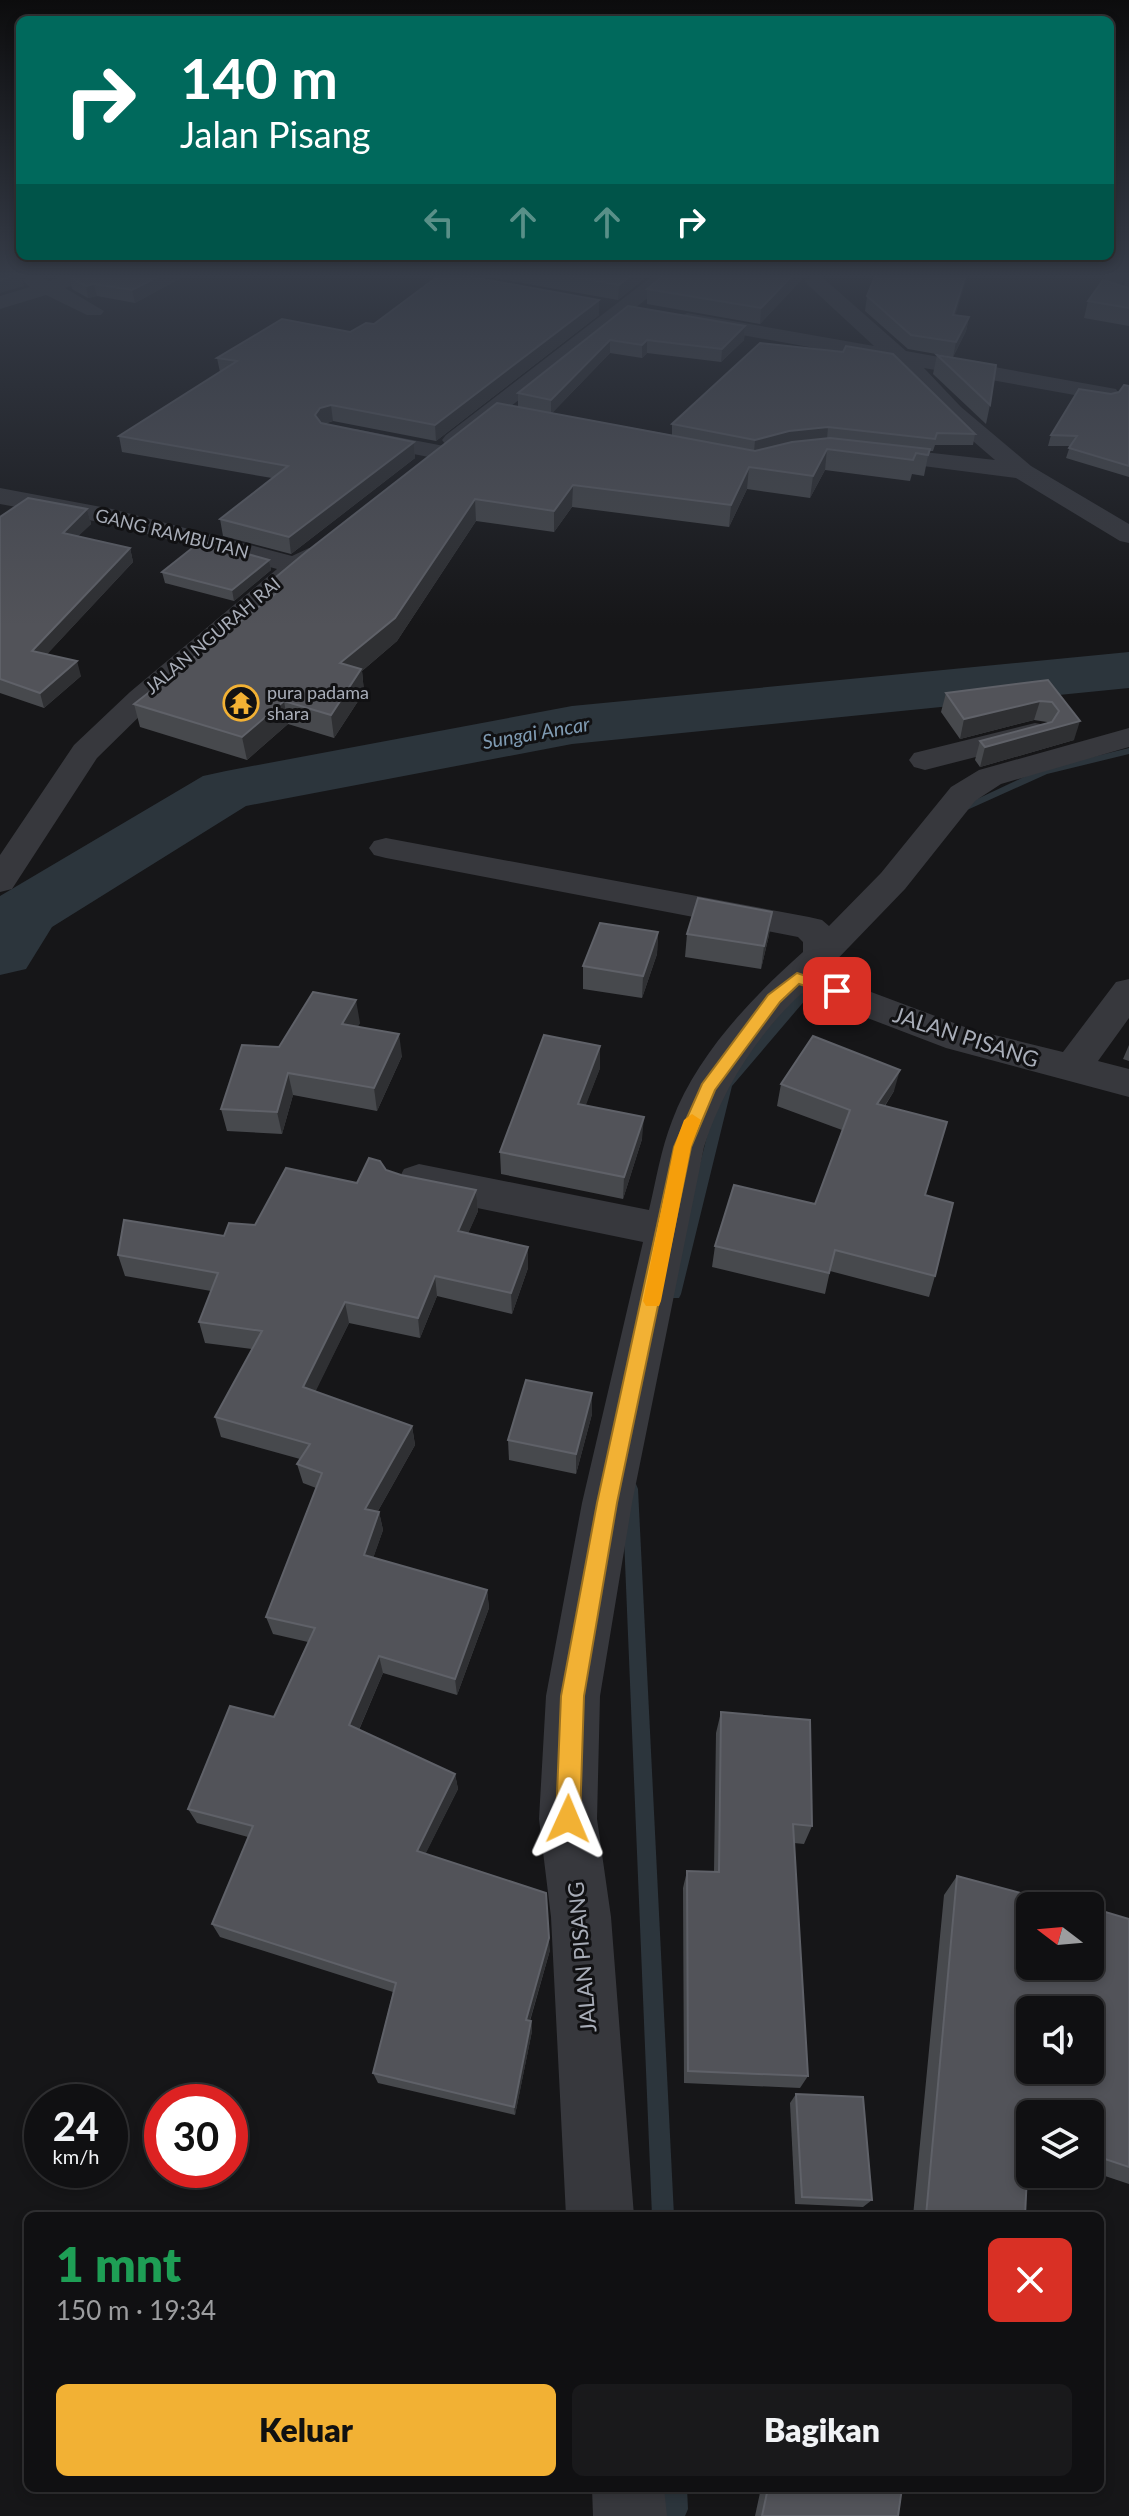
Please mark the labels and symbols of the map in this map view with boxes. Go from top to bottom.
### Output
street label: GANG RAMBUTAN [93,503,251,563]
street label: JALAN NGURAH RAI [140,572,284,698]
place label: pura padama shara [267,681,369,724]
temple icon: pura padama shara [222,684,260,722]
water label: Sungai Ancar [480,711,593,753]
pin [803,957,871,1025]
street label: JALAN PISANG [890,1000,1042,1073]
position arrow [526,1777,610,1861]
street label: JALAN PISANG [561,1880,602,2034]
north arrow [1016,1892,1104,1980]
speed limit sign: 30 [144,2084,248,2188]

